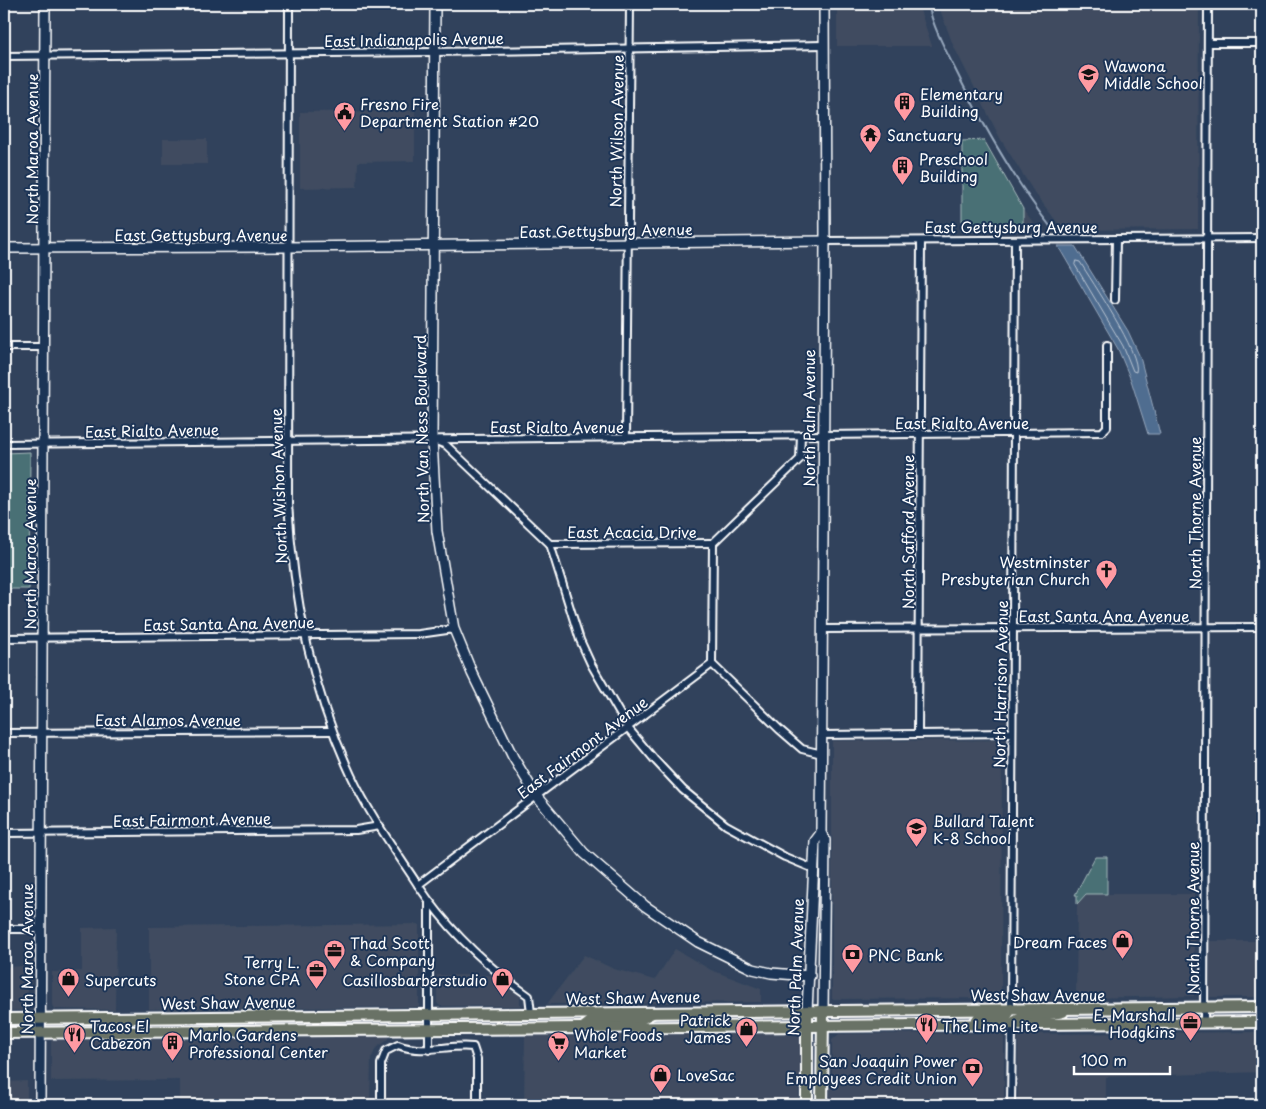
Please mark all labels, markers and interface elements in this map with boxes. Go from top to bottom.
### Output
street label: East Indianapolis Avenue [324,26,504,52]
street label: North Wilson Avenue [603,54,629,208]
place label: Wawona Middle School [1104,54,1203,94]
school or university icon: Wawona Middle School [1076,62,1100,93]
street label: North Maroa Avenue [20,74,43,224]
place label: Elementary Building [920,82,1003,122]
building icon: Elementary Building [892,90,916,121]
place label: Fresno Fire Department Station #20 [360,92,539,132]
public building icon: Fresno Fire Department Station #20 [332,100,356,131]
temple icon: Sanctuary [859,122,883,153]
place label: Sanctuary [887,123,962,146]
place label: Preschool Building [919,147,988,187]
building icon: Preschool Building [891,155,915,186]
street label: East Gettysburg Avenue [924,215,1098,238]
street label: East Gettysburg Avenue [519,217,693,243]
street label: East Gettysburg Avenue [114,223,288,246]
street label: North Van Ness Boulevard [408,335,434,523]
street label: North Palm Avenue [797,349,820,487]
street label: North Wishon Avenue [264,408,292,564]
street label: East Rialto Avenue [895,411,1029,434]
street label: East Rialto Avenue [490,415,624,438]
street label: East Rialto Avenue [85,417,219,443]
street label: North Thorne Avenue [1183,436,1206,590]
street label: North Safford Avenue [896,455,919,609]
street label: North Maroa Avenue [18,479,41,629]
street label: East Acacia Drive [567,520,697,543]
place label: Westminster Presbyterian Church [941,550,1090,590]
church icon: Westminster Presbyterian Church [1094,558,1118,589]
street label: North Harrison Avenue [987,600,1013,768]
street label: East Santa Ana Avenue [1018,604,1190,627]
street label: East Santa Ana Avenue [143,610,315,636]
street label: East Fairmont Avenue [512,690,652,804]
street label: East Alamos Avenue [95,708,241,731]
street label: East Fairmont Avenue [113,806,271,832]
place label: Bullard Talent K-8 School [933,809,1034,849]
school or university icon: Bullard Talent K-8 School [905,817,929,848]
street label: North Thorne Avenue [1181,841,1204,995]
street label: North Maroa Avenue [15,884,38,1034]
street label: North Palm Avenue [781,898,809,1036]
shop icon: Dream Faces [1111,929,1135,960]
place label: Dream Faces [1013,930,1107,953]
place label: Thad Scott & Company [350,931,435,971]
office icon: Thad Scott & Company [322,939,346,970]
bank icon: PNC Bank [840,942,864,973]
place label: PNC Bank [868,943,943,966]
place label: Terry L. Stone CPA [224,950,300,990]
office icon: Terry L. Stone CPA [304,958,328,989]
shop icon: Supercuts [57,967,81,998]
shop icon: Casillosbarberstudio [491,967,515,998]
place label: Supercuts [85,968,156,991]
place label: Casillosbarberstudio [342,968,487,991]
street label: West Shaw Avenue [971,983,1105,1006]
street label: West Shaw Avenue [565,984,701,1010]
street label: West Shaw Avenue [160,989,296,1015]
place label: E. Marshall Hodgkins [1093,1003,1175,1043]
place label: Patrick James [680,1008,731,1048]
office icon: E. Marshall Hodgkins [1179,1011,1203,1042]
restaurant icon: The Lime Lite [914,1013,938,1044]
place label: Tacos El Cabezon [90,1014,151,1054]
place label: The Lime Lite [942,1014,1038,1037]
shop icon: Patrick James [735,1016,759,1047]
restaurant icon: Tacos El Cabezon [62,1022,86,1053]
place label: Marlo Gardens Professional Center [189,1023,328,1063]
place label: Whole Foods Market [574,1023,663,1063]
building icon: Marlo Gardens Professional Center [161,1031,185,1062]
supermarket icon: Whole Foods Market [546,1031,570,1062]
scale bar [1074,1044,1170,1076]
text: 100 m [1081,1048,1127,1071]
place label: San Joaquin Power Employees Credit Union [786,1049,957,1089]
bank icon: San Joaquin Power Employees Credit Union [961,1057,985,1088]
shop icon: LoveSac [649,1062,673,1093]
place label: LoveSac [677,1063,735,1086]

